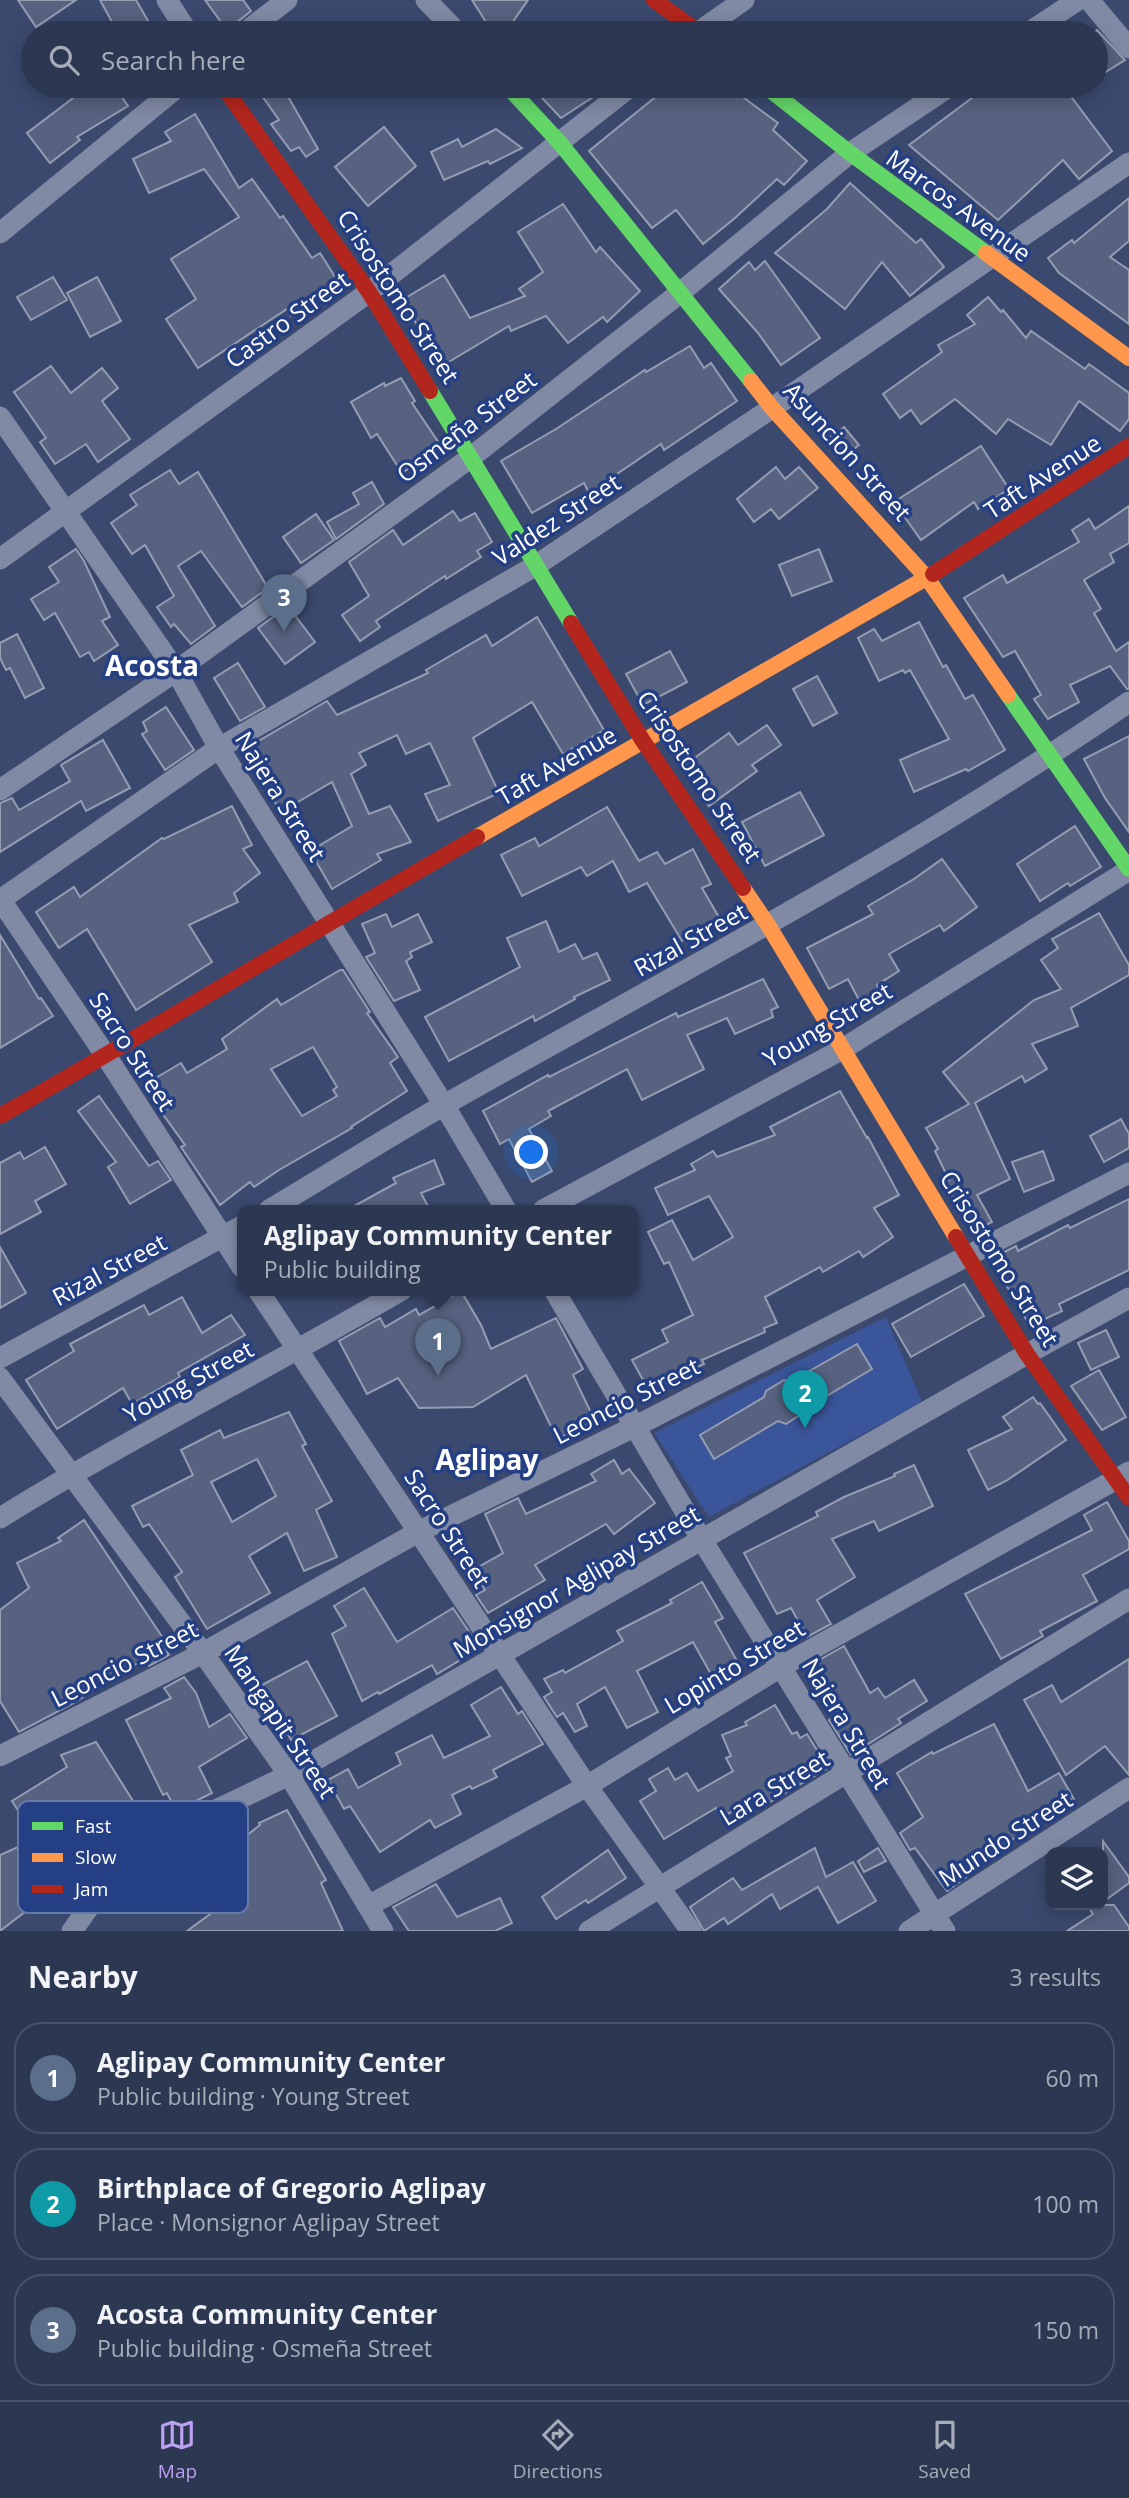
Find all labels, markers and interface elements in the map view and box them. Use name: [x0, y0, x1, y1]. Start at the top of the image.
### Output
search box: [21, 21, 1108, 98]
icon: search: [45, 41, 83, 79]
text: Search here: [101, 42, 246, 78]
street label: Marcos Avenue: [880, 141, 1038, 269]
street label: Crisostomo Street: [330, 203, 468, 389]
street label: Castro Street: [218, 263, 356, 375]
street label: Osmeña Street: [389, 363, 543, 489]
street label: Asuncion Street: [777, 375, 919, 527]
street label: Taft Avenue: [977, 426, 1107, 526]
street label: Valdez Street: [486, 465, 626, 573]
pin: 3: [261, 574, 307, 632]
district label: Acosta: [105, 646, 199, 684]
street label: Crisostomo Street: [630, 683, 770, 869]
street label: Taft Avenue: [490, 717, 622, 813]
street label: Najera Street: [228, 725, 334, 867]
street label: Rizal Street: [627, 894, 753, 984]
street label: Young Street: [757, 974, 897, 1074]
street label: Sacro Street: [82, 985, 184, 1117]
your location: [514, 1135, 548, 1169]
street label: Crisostomo Street: [933, 1164, 1067, 1352]
popup: [237, 1205, 639, 1296]
text: Aglipay Community Center: [264, 1217, 612, 1253]
street label: Rizal Street: [46, 1225, 172, 1313]
text: Public building: [264, 1253, 421, 1285]
pin: 1: [415, 1318, 461, 1376]
street label: Young Street: [117, 1332, 259, 1430]
street label: Leoncio Street: [547, 1349, 705, 1451]
pin: 2: [782, 1370, 828, 1428]
district label: Aglipay: [436, 1440, 538, 1478]
street label: Sacro Street: [397, 1462, 499, 1594]
street label: Monsignor Aglipay Street: [446, 1497, 706, 1665]
street label: Lopinto Street: [657, 1611, 811, 1721]
street label: Leoncio Street: [45, 1612, 203, 1714]
street label: Mangapit Street: [217, 1638, 345, 1804]
street label: Najera Street: [795, 1651, 899, 1795]
street label: Lara Street: [713, 1741, 835, 1833]
street label: Mundo Street: [932, 1782, 1078, 1894]
legend: [18, 1801, 248, 1913]
text: Fast: [75, 1813, 111, 1839]
text: Slow: [75, 1844, 117, 1870]
map controls: [1045, 1847, 1108, 1910]
button: layers: [1045, 1847, 1108, 1910]
text: Jam: [73, 1876, 108, 1902]
text: Nearby: [28, 1956, 138, 1997]
text: 3 results: [1010, 1961, 1101, 1993]
text: Aglipay Community Center: [97, 2044, 445, 2080]
text: 1: [46, 2062, 60, 2094]
text: 60 m: [1045, 2062, 1099, 2094]
text: Public building · Young Street: [97, 2080, 409, 2112]
text: Birthplace of Gregorio Aglipay: [97, 2170, 486, 2206]
text: 2: [46, 2188, 60, 2220]
text: 100 m: [1032, 2188, 1099, 2220]
text: Place · Monsignor Aglipay Street: [97, 2206, 440, 2238]
text: Acosta Community Center: [97, 2296, 437, 2332]
text: 3: [46, 2314, 60, 2346]
text: 150 m: [1032, 2314, 1099, 2346]
text: Public building · Osmeña Street: [97, 2332, 432, 2364]
tab: Map: [158, 2416, 197, 2484]
tab: Directions: [513, 2416, 603, 2484]
tab: Saved: [918, 2416, 971, 2484]

